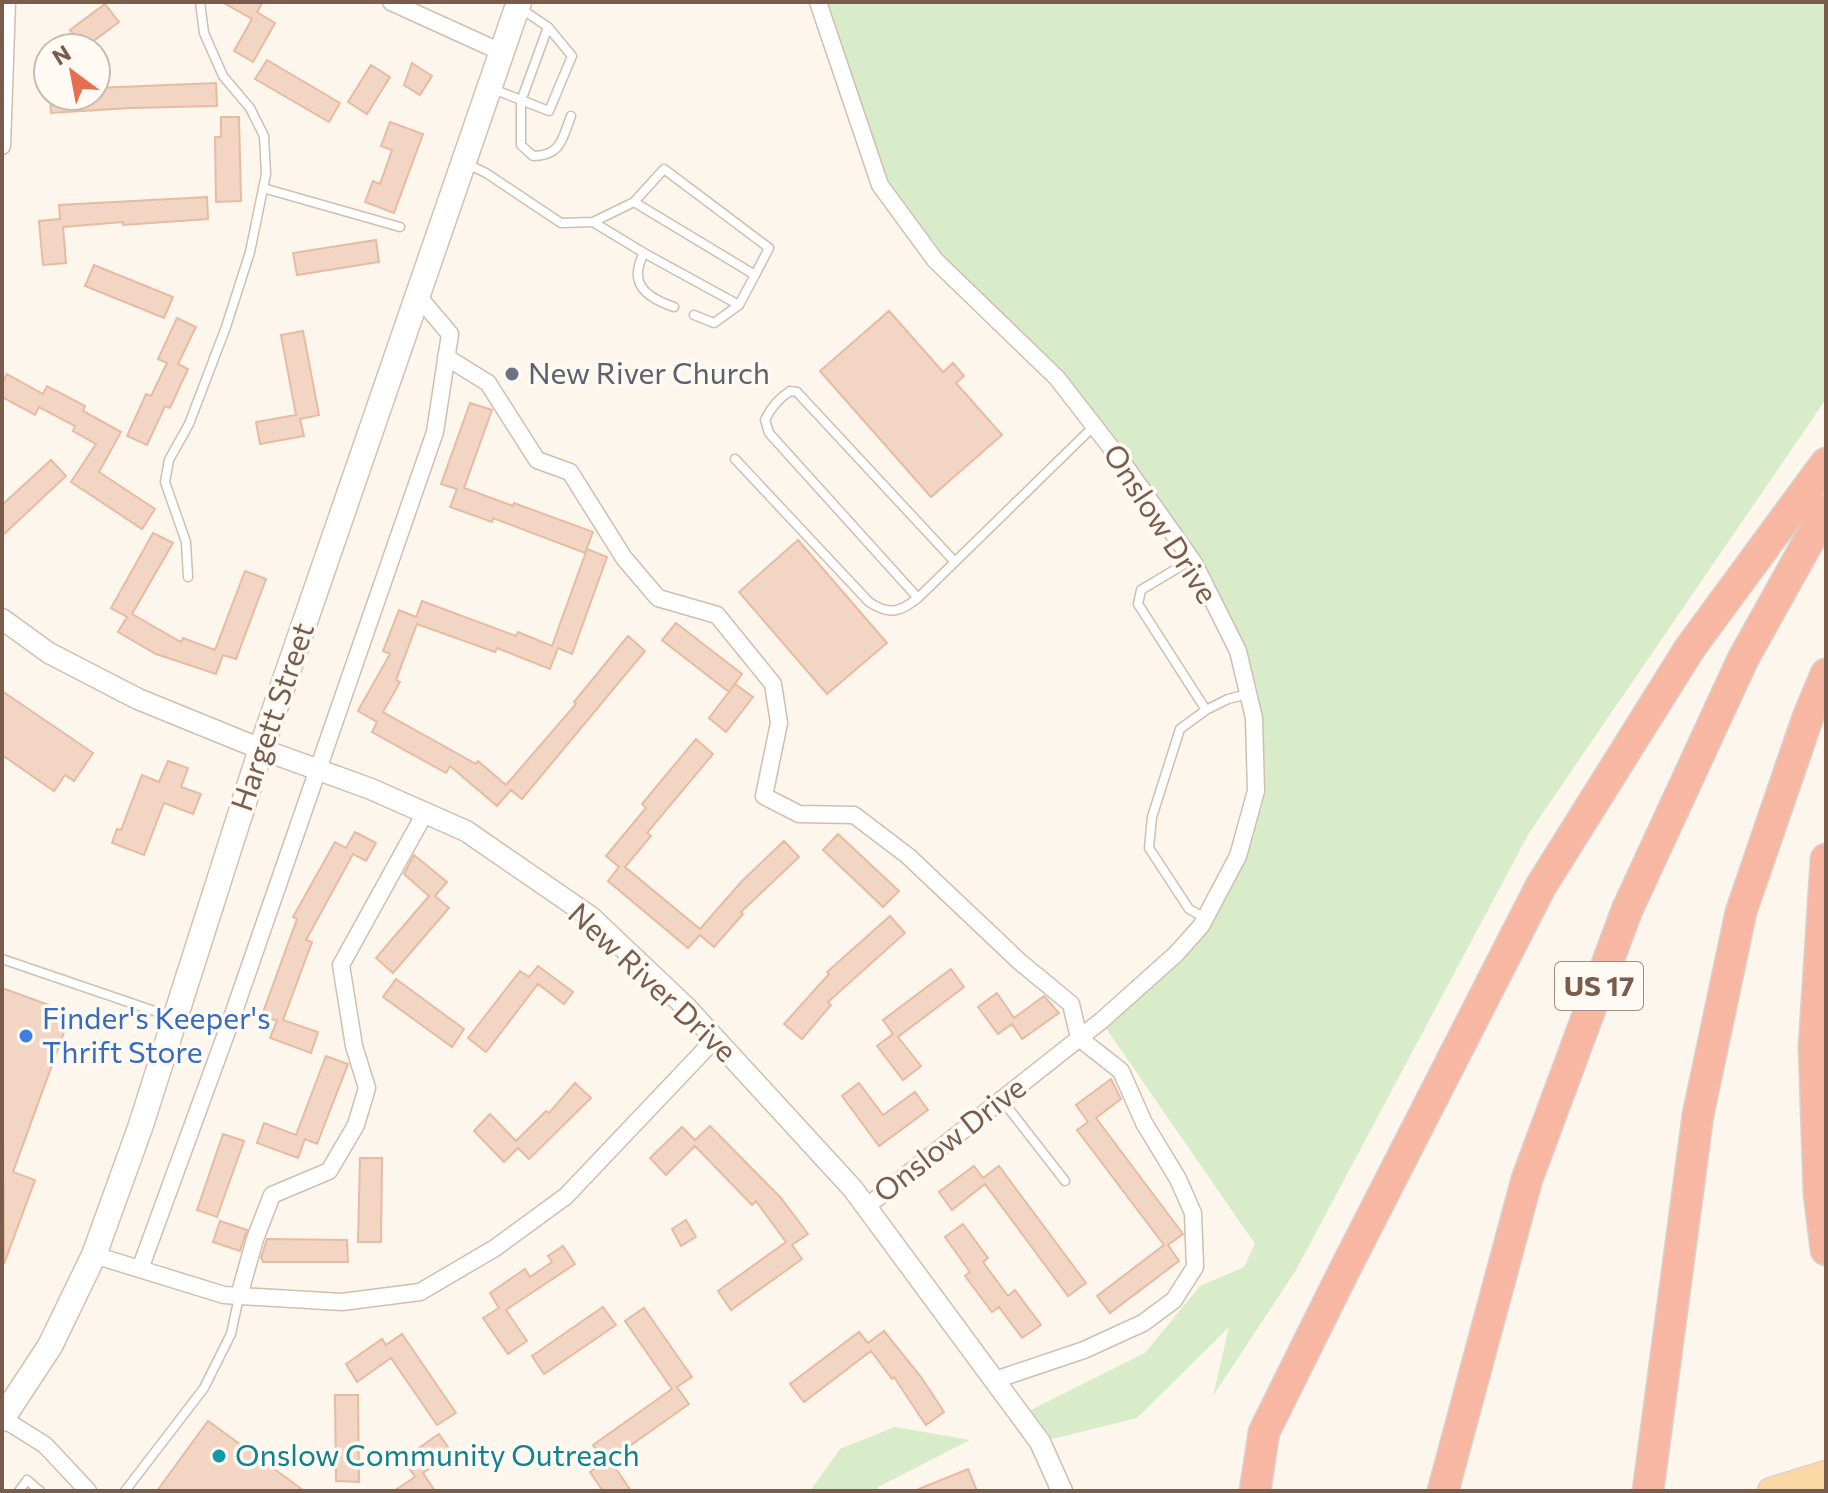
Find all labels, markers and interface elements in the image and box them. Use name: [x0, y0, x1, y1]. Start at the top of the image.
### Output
north arrow: [32, 32, 112, 112]
text: N: [47, 39, 75, 70]
place label: New River Church: [528, 353, 770, 390]
marker: New River Church: [503, 365, 521, 383]
street label: Onslow Drive: [1097, 436, 1227, 609]
street label: Hargett Street: [221, 617, 320, 815]
street label: New River Drive: [562, 894, 746, 1069]
road number: US 17: [1555, 962, 1643, 1010]
place label: Finder's Keeper's Thrift Store: [42, 998, 271, 1069]
marker: Finder's Keeper's Thrift Store: [17, 1027, 35, 1045]
street label: Onslow Drive: [865, 1067, 1032, 1209]
place label: Onslow Community Outreach: [235, 1435, 640, 1472]
marker: Onslow Community Outreach: [210, 1447, 228, 1465]

